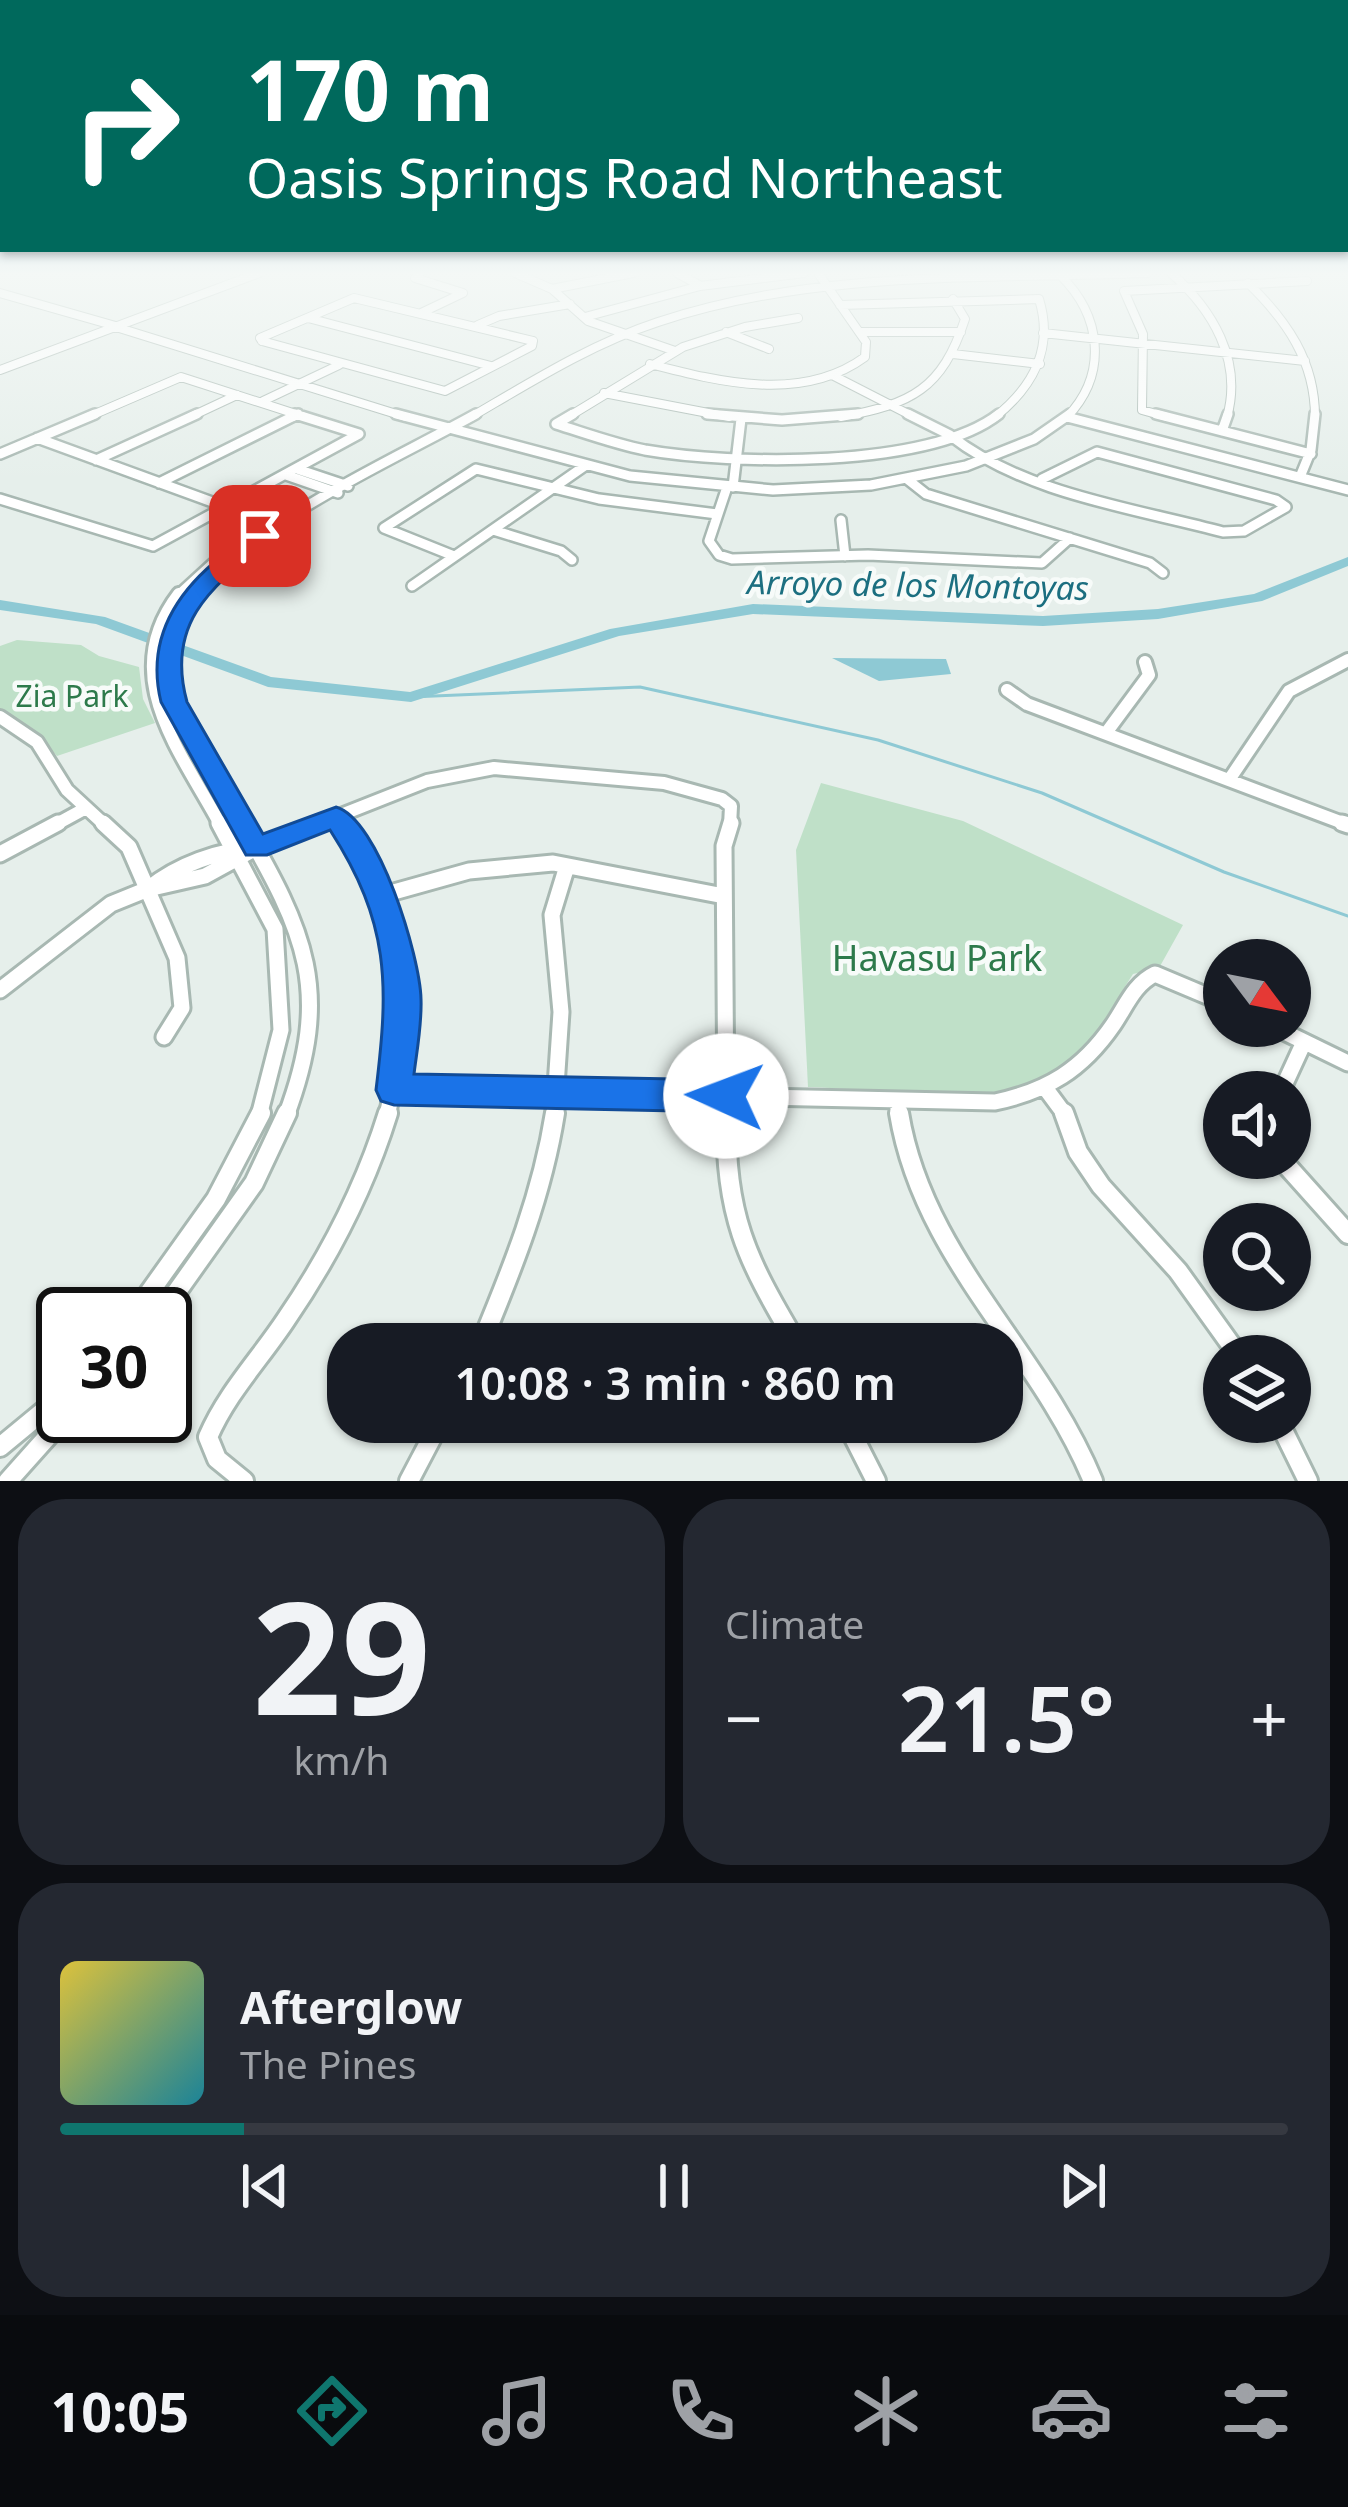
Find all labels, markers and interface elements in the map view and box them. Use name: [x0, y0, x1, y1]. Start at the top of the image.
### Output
text: 170 m: [246, 31, 494, 146]
icon: right: [48, 48, 204, 204]
text: Oasis Springs Road Northeast: [246, 140, 1003, 214]
pin: [209, 485, 311, 587]
icon: arrive: [227, 503, 293, 569]
water label: Arroyo de los Montoyas: [745, 559, 1089, 610]
park label: Zia Park: [16, 675, 128, 716]
park label: Havasu Park: [832, 933, 1042, 982]
north arrow: [1203, 939, 1311, 1047]
map controls: [1203, 939, 1311, 1443]
position arrow: [663, 1033, 789, 1159]
button: sound: [1203, 1071, 1311, 1179]
button: search: [1203, 1203, 1311, 1311]
speed limit sign: 30: [36, 1287, 192, 1443]
button: layers: [1203, 1335, 1311, 1443]
text: 10:08 · 3 min · 860 m: [454, 1352, 896, 1413]
text: 29: [252, 1548, 431, 1761]
text: Climate: [725, 1597, 864, 1650]
text: 21.5°: [898, 1656, 1115, 1778]
text: −: [725, 1672, 763, 1762]
text: +: [1250, 1672, 1288, 1762]
text: km/h: [294, 1733, 389, 1786]
text: Afterglow: [240, 1976, 462, 2037]
text: The Pines: [240, 2037, 416, 2090]
icon: previous: [232, 2153, 298, 2219]
icon: pause: [641, 2153, 707, 2219]
icon: next: [1050, 2153, 1116, 2219]
icon: directions: [290, 2369, 374, 2453]
icon: music: [475, 2369, 559, 2453]
icon: phone: [659, 2369, 743, 2453]
icon: climate: [844, 2369, 928, 2453]
icon: car: [1029, 2369, 1113, 2453]
icon: filters: [1214, 2369, 1298, 2453]
text: 10:05: [50, 2374, 189, 2448]

